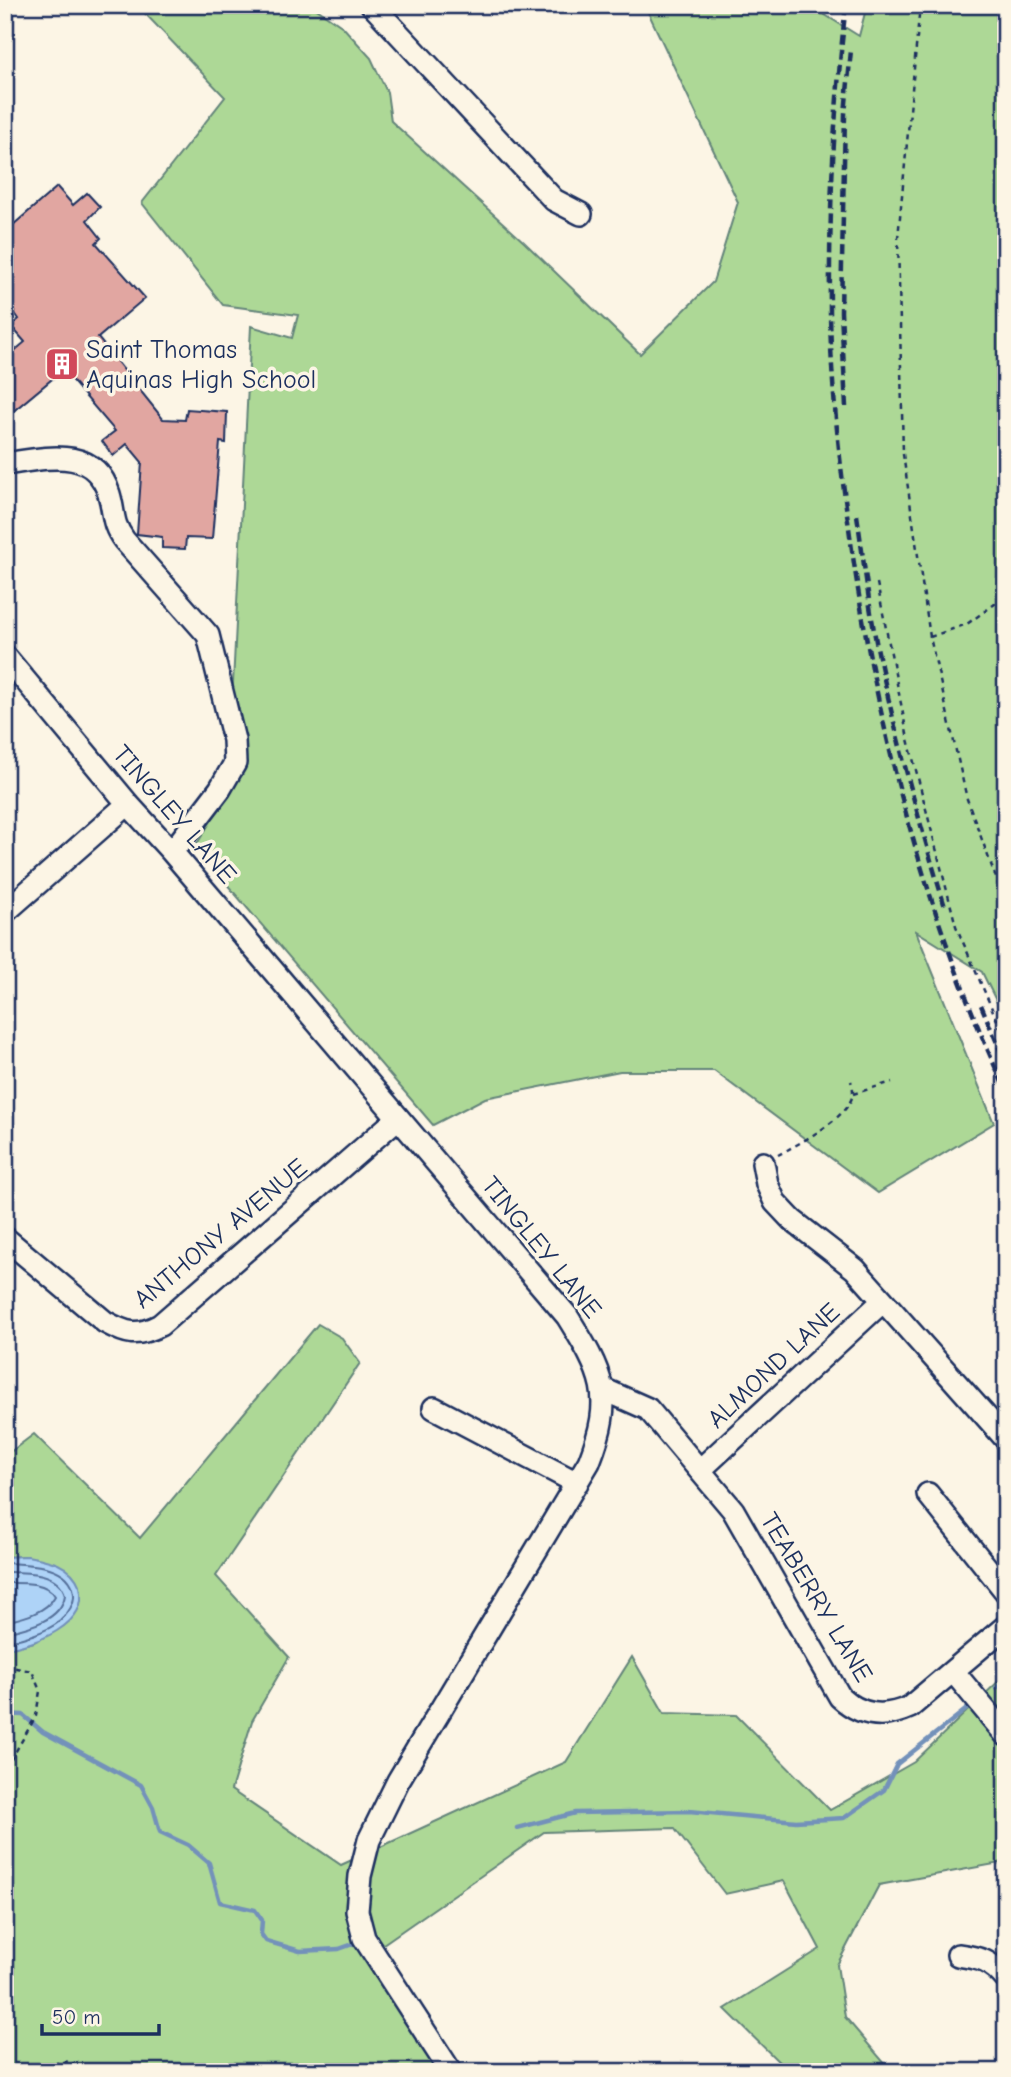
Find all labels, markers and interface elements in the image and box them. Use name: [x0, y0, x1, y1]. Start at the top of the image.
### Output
place label: Saint Thomas Aquinas High School: [86, 335, 316, 395]
building icon: Saint Thomas Aquinas High School: [43, 345, 81, 383]
street label: TINGLEY LANE: [106, 739, 242, 890]
street label: ANTHONY AVENUE: [128, 1153, 313, 1315]
street label: TINGLEY LANE: [475, 1171, 607, 1324]
street label: ALMOND LANE: [701, 1297, 846, 1435]
street label: TEABERRY LANE: [754, 1507, 878, 1688]
scale bar: [42, 1993, 159, 2037]
text: 50 m: [52, 2005, 101, 2029]

